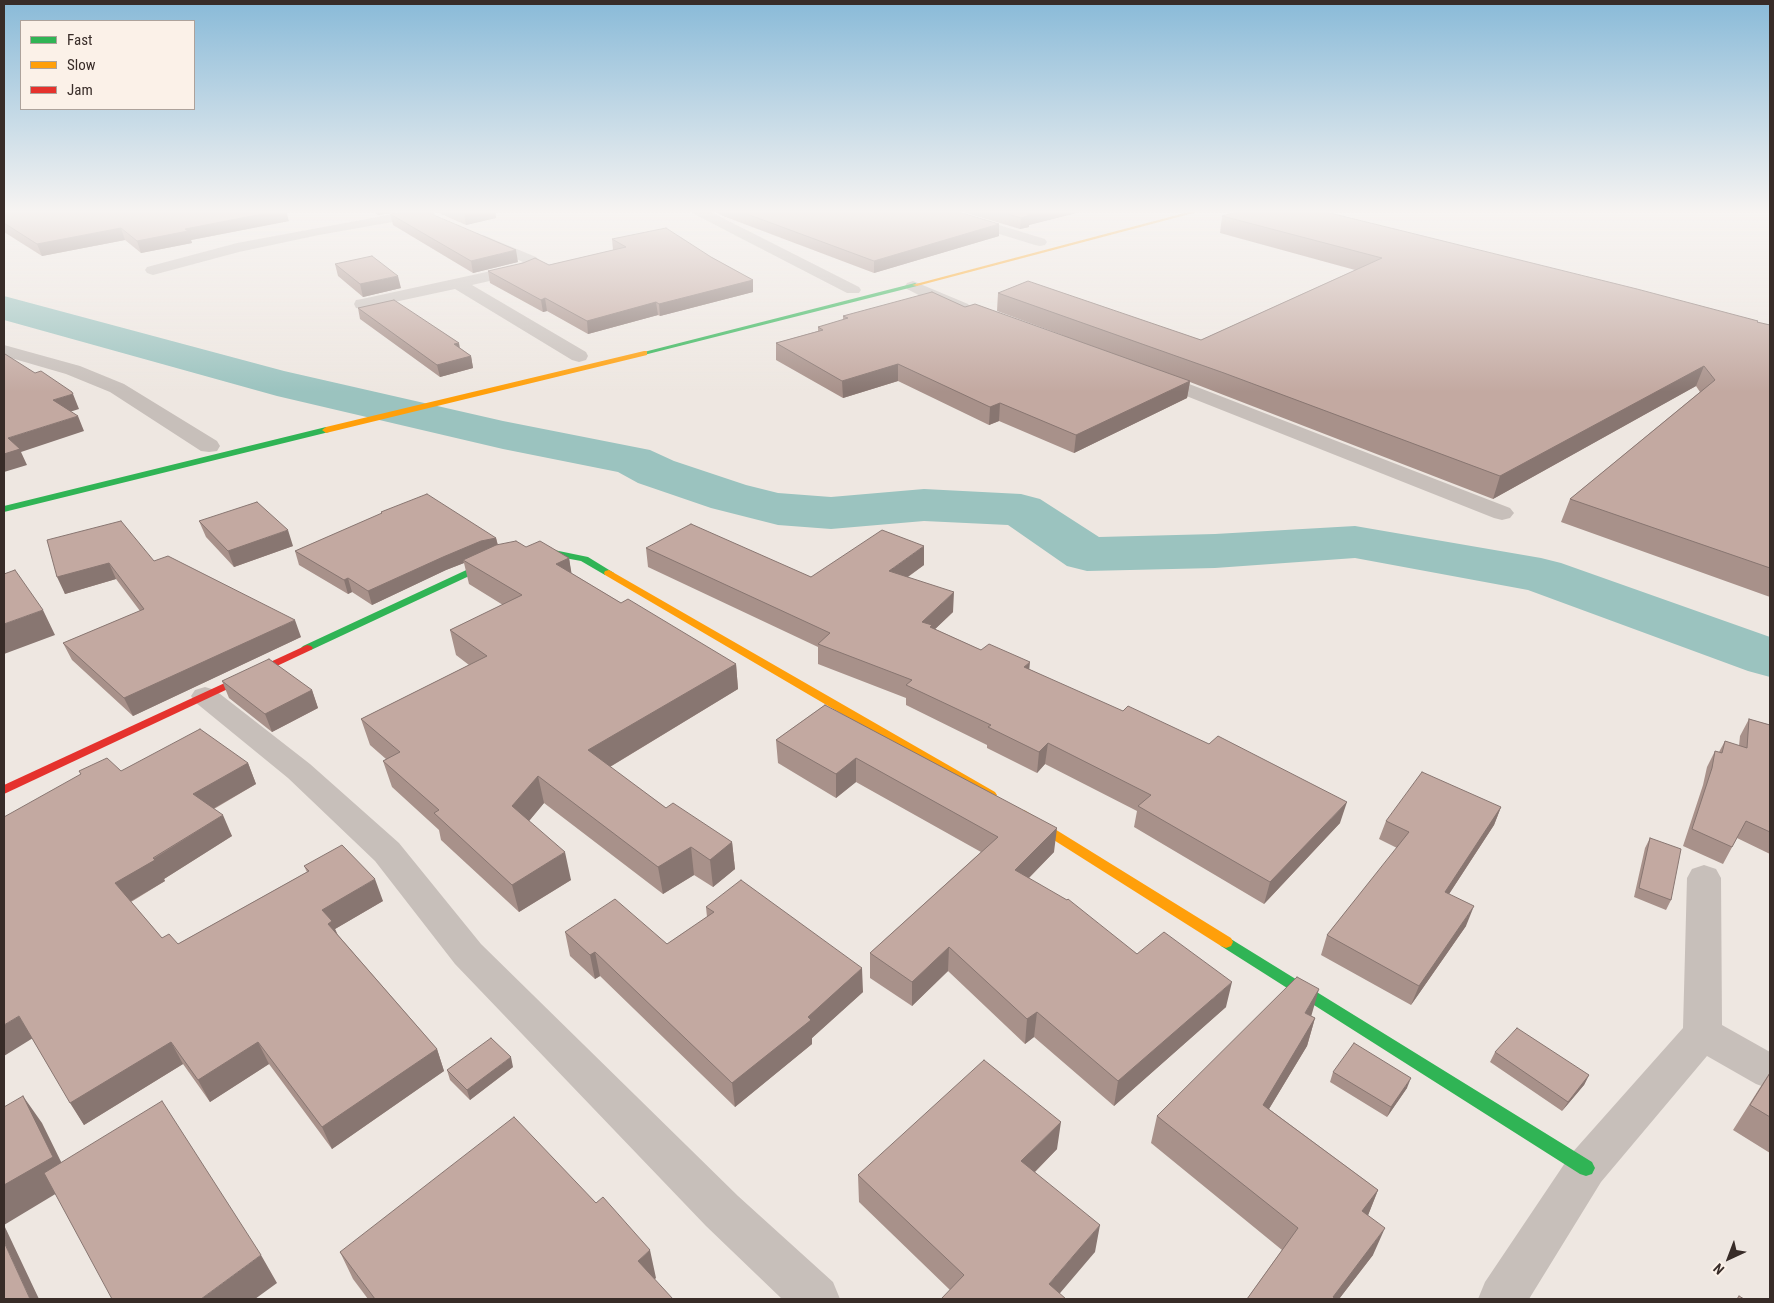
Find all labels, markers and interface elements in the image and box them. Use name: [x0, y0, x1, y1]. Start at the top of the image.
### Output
legend: [20, 20, 195, 110]
text: Fast: [67, 31, 92, 49]
text: Slow: [67, 56, 96, 74]
text: Jam: [67, 81, 93, 99]
north arrow: [1704, 1233, 1754, 1283]
text: N: [1710, 1260, 1727, 1278]

